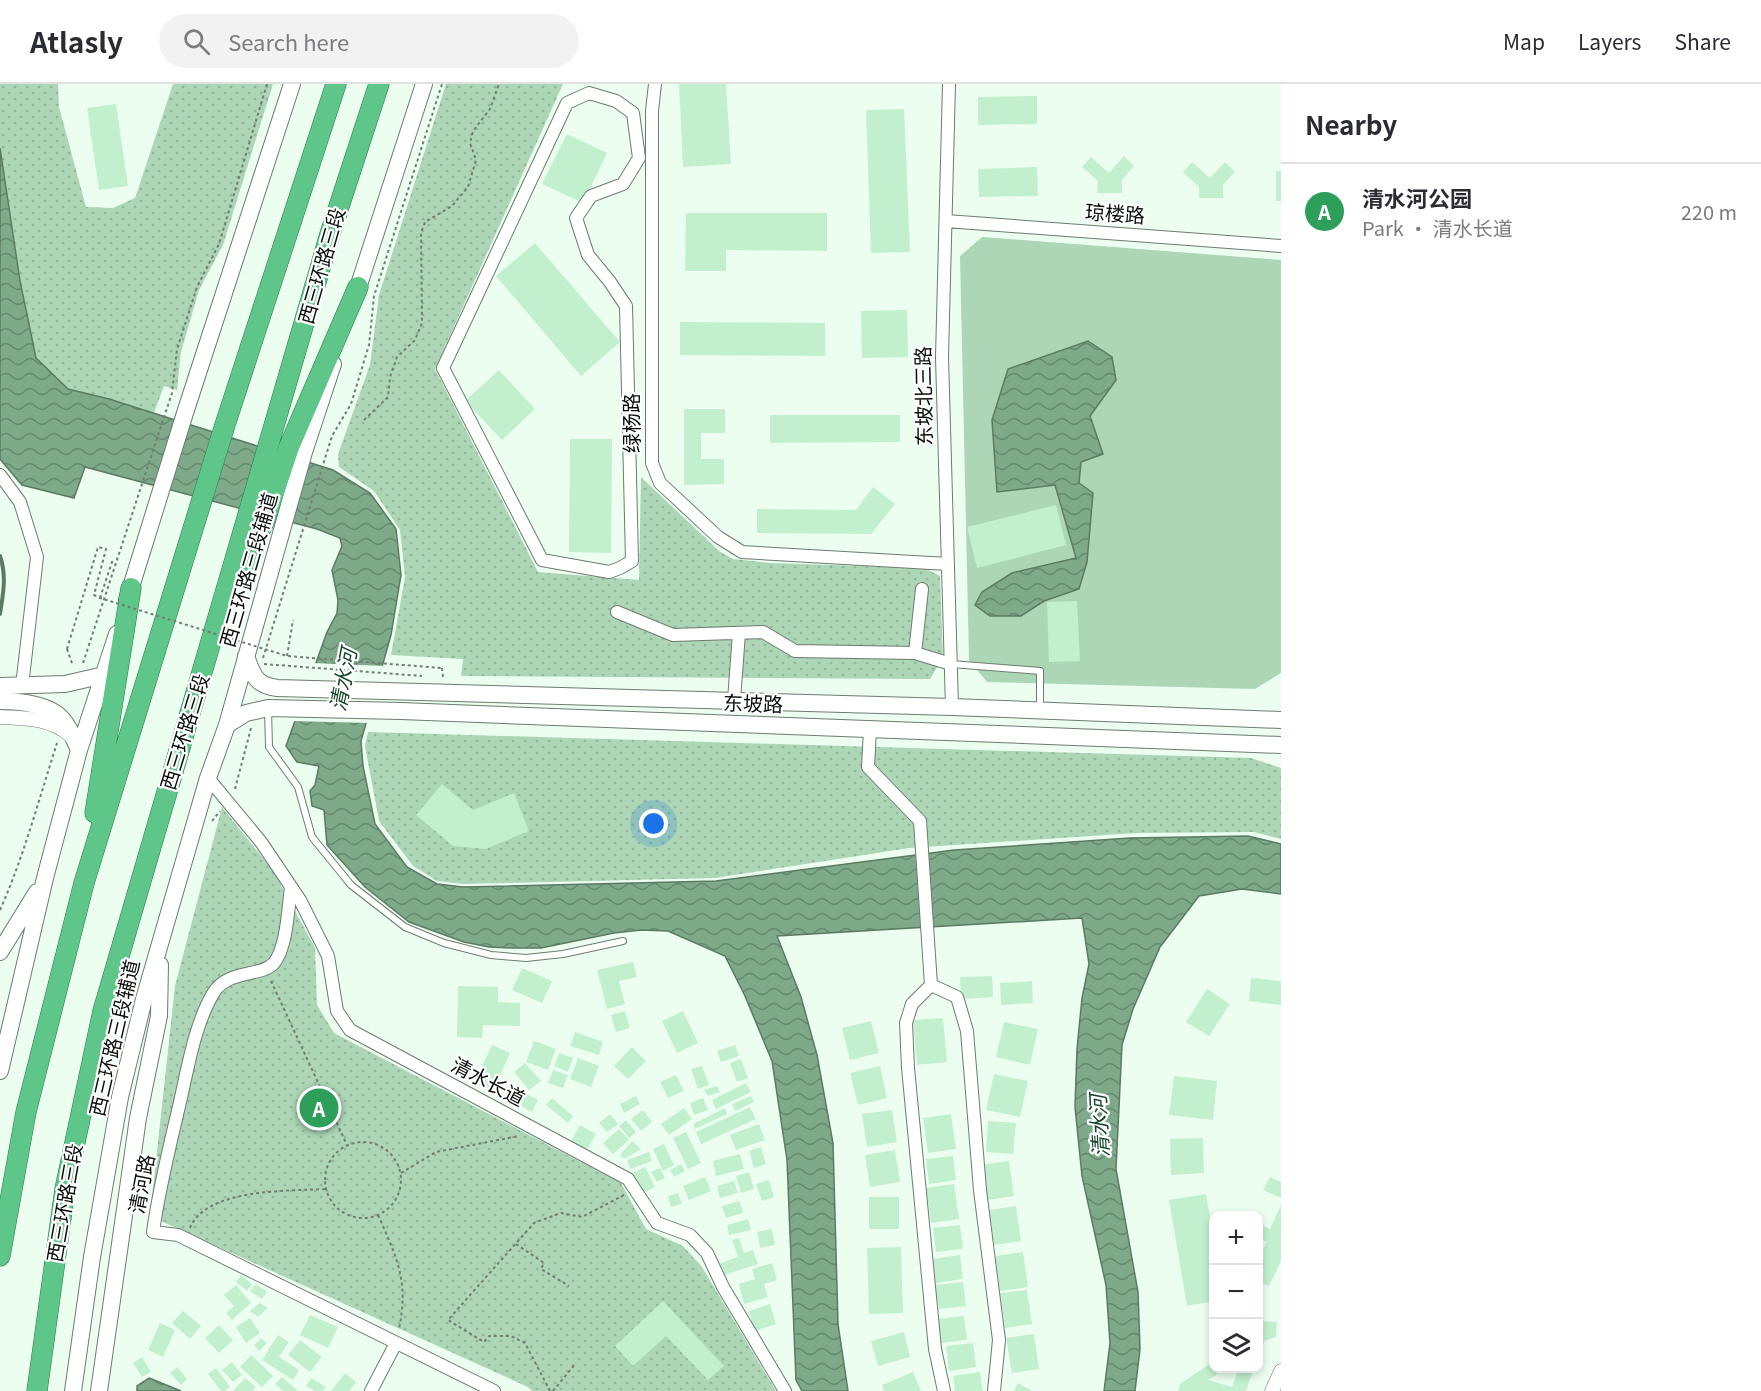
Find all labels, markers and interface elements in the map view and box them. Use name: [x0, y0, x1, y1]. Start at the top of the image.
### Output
search box: [159, 14, 579, 68]
text: Atlasly: [30, 21, 123, 61]
icon: search: [180, 25, 213, 58]
text: Search here: [228, 25, 349, 57]
text: Map: [1503, 26, 1545, 56]
text: Layers: [1578, 26, 1641, 56]
text: Share: [1674, 26, 1731, 56]
text: Nearby: [1305, 105, 1397, 142]
text: 清水河公园: [1362, 181, 1472, 213]
street label: 琼楼路: [1084, 196, 1146, 229]
text: A: [1318, 197, 1331, 226]
text: 220 m: [1681, 197, 1737, 226]
street label: 西三环路三段: [290, 204, 351, 327]
text: Park · 清水长道: [1362, 213, 1513, 242]
street label: 东坡北三路: [907, 346, 938, 446]
street label: 绿杨路: [616, 393, 645, 453]
street label: 西三环路三段辅道: [212, 489, 284, 650]
water label: 清水河: [321, 642, 364, 713]
street label: 西三环路三段: [152, 670, 215, 793]
street label: 东坡路: [723, 687, 784, 718]
your location: [639, 809, 668, 838]
street label: 西三环路三段辅道: [81, 956, 146, 1119]
street label: 清水长道: [447, 1049, 531, 1112]
pin: A: [300, 1086, 338, 1130]
water label: 清水河: [1081, 1090, 1115, 1158]
street label: 西三环路三段: [39, 1141, 88, 1264]
street label: 清河路: [121, 1151, 160, 1216]
map controls: [1209, 1211, 1263, 1373]
button: +: [1209, 1211, 1263, 1265]
button: −: [1209, 1265, 1263, 1319]
button: layers: [1209, 1319, 1263, 1373]

